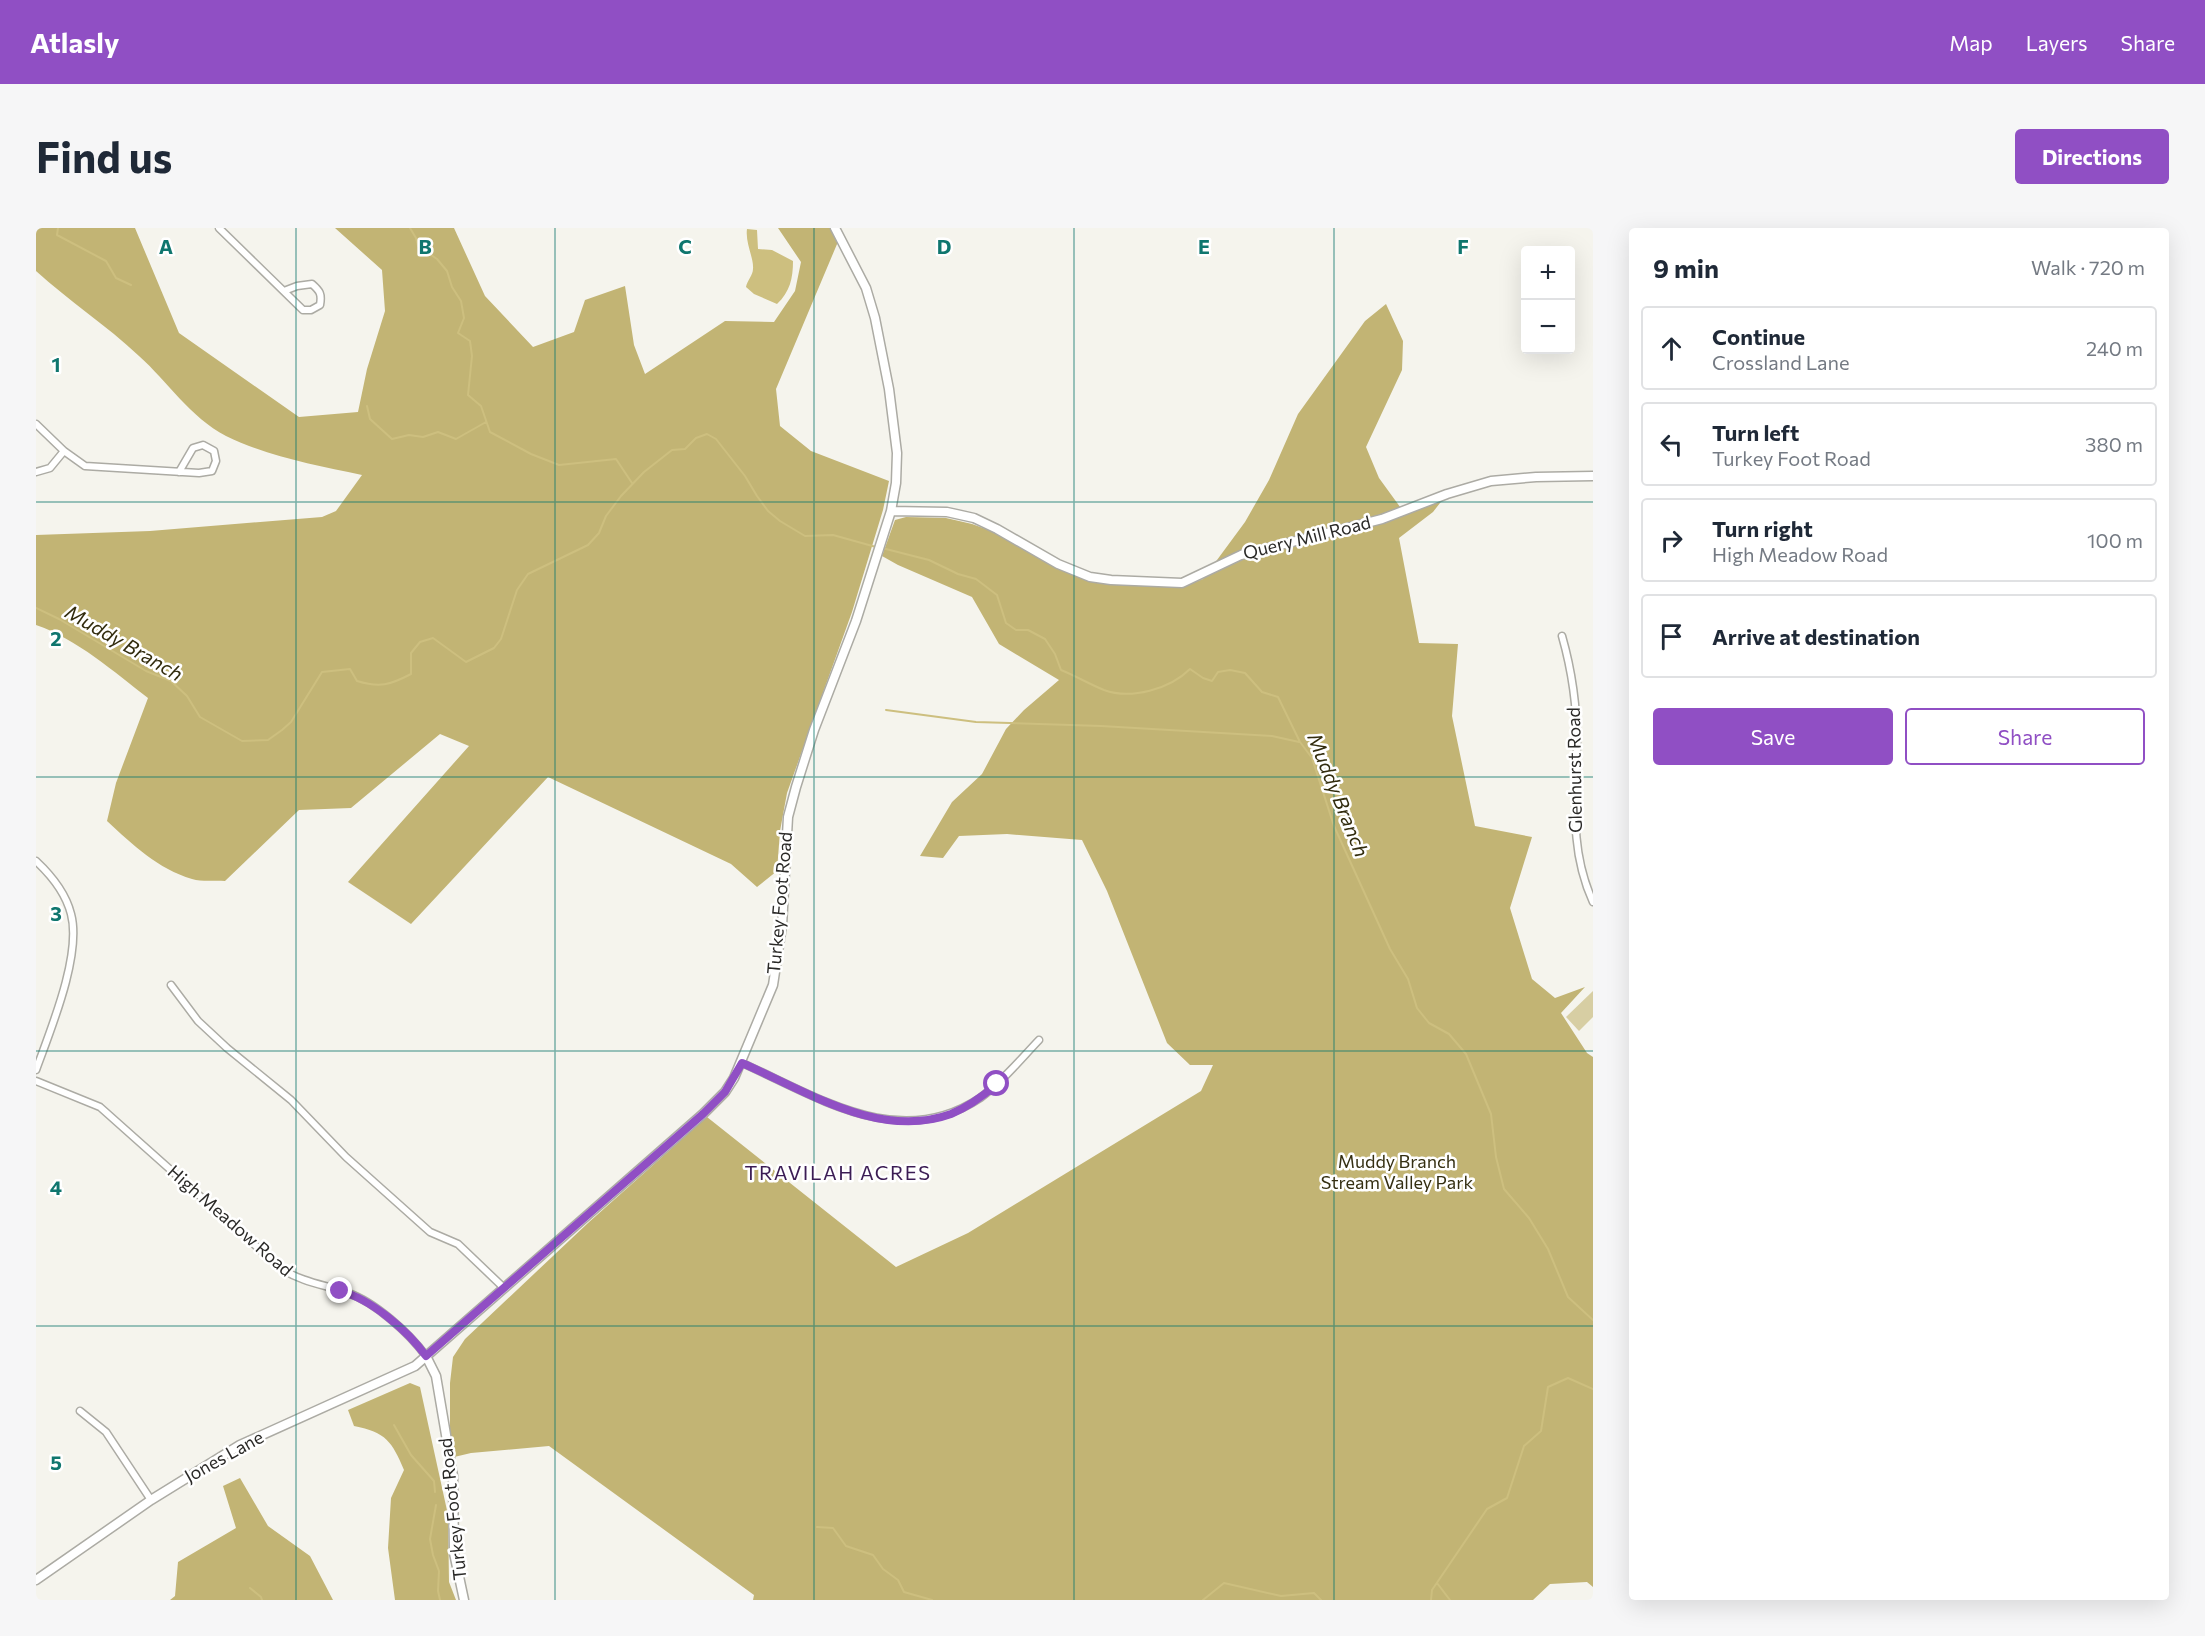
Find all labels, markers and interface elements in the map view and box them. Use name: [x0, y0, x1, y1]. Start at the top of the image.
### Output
text: Atlasly: [30, 25, 119, 59]
text: Map: [1949, 30, 1993, 55]
text: Layers: [2026, 30, 2088, 55]
text: Share: [2121, 30, 2175, 55]
button: Directions: [2015, 129, 2169, 184]
text: Find us: [36, 130, 172, 182]
text: A: [159, 234, 173, 258]
text: B: [418, 234, 432, 258]
text: C: [678, 234, 692, 258]
text: D: [937, 234, 951, 258]
text: E: [1198, 234, 1210, 258]
text: F: [1457, 234, 1469, 258]
map controls: [1521, 246, 1575, 354]
button: +: [1521, 246, 1575, 300]
text: 9 min: [1653, 252, 1719, 283]
text: Walk · 720 m: [2031, 255, 2145, 279]
button: −: [1521, 300, 1575, 354]
text: Continue: [1712, 323, 1805, 350]
icon: ahead: [1655, 332, 1688, 365]
text: 240 m: [2086, 336, 2143, 360]
text: Crossland Lane: [1712, 350, 1850, 374]
text: 1: [51, 352, 61, 376]
text: Turn left: [1712, 419, 1799, 446]
icon: left: [1655, 428, 1688, 461]
text: 380 m: [2085, 432, 2143, 456]
text: Turkey Foot Road: [1712, 446, 1871, 470]
street label: Query Mill Road: [1241, 511, 1373, 564]
text: Turn right: [1712, 515, 1813, 542]
icon: right: [1655, 524, 1688, 557]
text: 100 m: [2087, 528, 2143, 552]
text: High Meadow Road: [1712, 542, 1888, 566]
water label: Muddy Branch: [62, 599, 187, 685]
icon: arrive: [1655, 620, 1688, 653]
text: Arrive at destination: [1712, 623, 1920, 650]
text: 2: [50, 626, 62, 650]
street label: Glenhurst Road: [1562, 707, 1586, 833]
button: Save: [1653, 708, 1893, 765]
button: Share: [1905, 708, 2145, 765]
water label: Muddy Branch: [1303, 729, 1375, 860]
street label: Turkey Foot Road: [762, 831, 796, 975]
text: 3: [50, 901, 62, 925]
route start: [983, 1070, 1009, 1096]
park label: Muddy Branch Stream Valley Park: [1321, 1150, 1473, 1193]
street label: High Meadow Road: [164, 1160, 298, 1281]
district label: TRAVILAH ACRES: [745, 1160, 931, 1184]
text: 4: [50, 1175, 62, 1199]
route end: [326, 1277, 352, 1303]
street label: Jones Lane: [180, 1425, 267, 1487]
street label: Turkey Foot Road: [434, 1437, 470, 1581]
text: 5: [50, 1450, 62, 1474]

